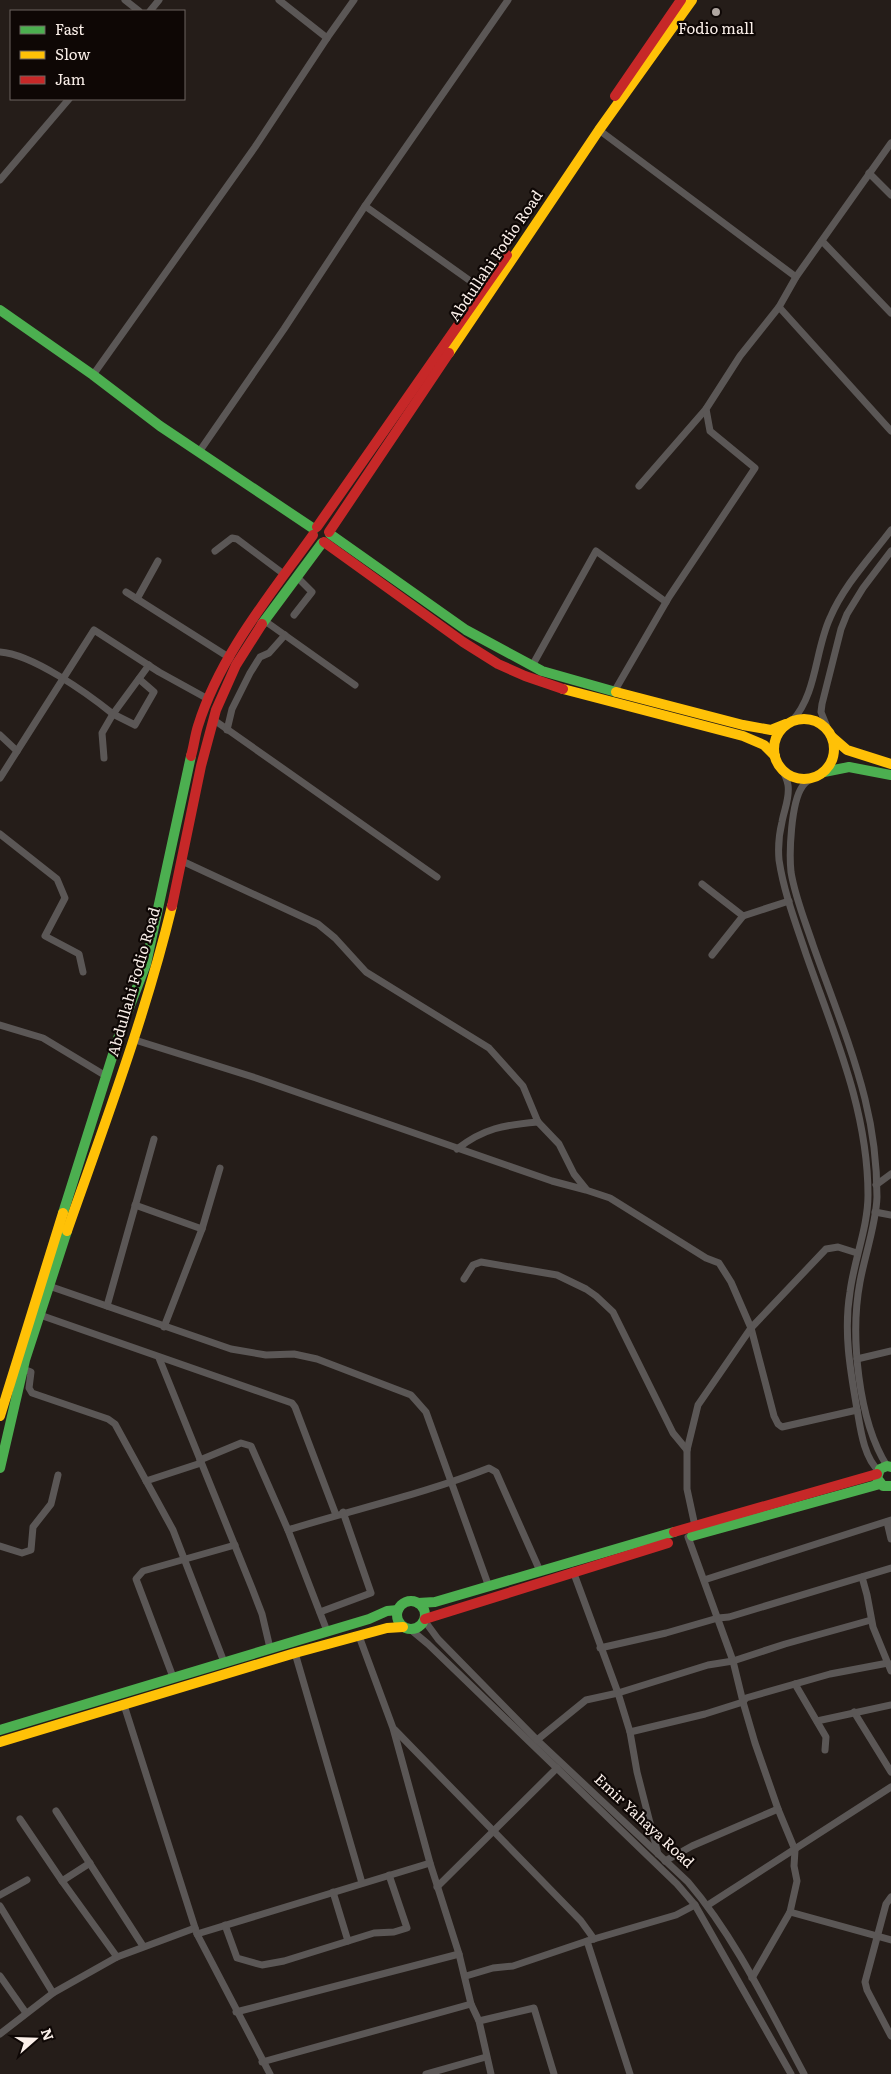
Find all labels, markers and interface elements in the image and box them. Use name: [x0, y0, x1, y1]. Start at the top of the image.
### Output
marker: Fodio mall: [710, 6, 722, 18]
legend: [10, 10, 185, 100]
place label: Fodio mall: [678, 16, 754, 39]
text: Fast: [55, 17, 84, 40]
text: Slow: [55, 42, 90, 65]
text: Jam: [55, 67, 86, 90]
street label: Abdullahi Fodio Road: [442, 185, 547, 325]
street label: Abdullahi Fodio Road: [100, 904, 165, 1059]
street label: Emir Yahaya Road: [590, 1767, 700, 1873]
north arrow: [10, 2014, 60, 2064]
text: N: [37, 2025, 60, 2043]

